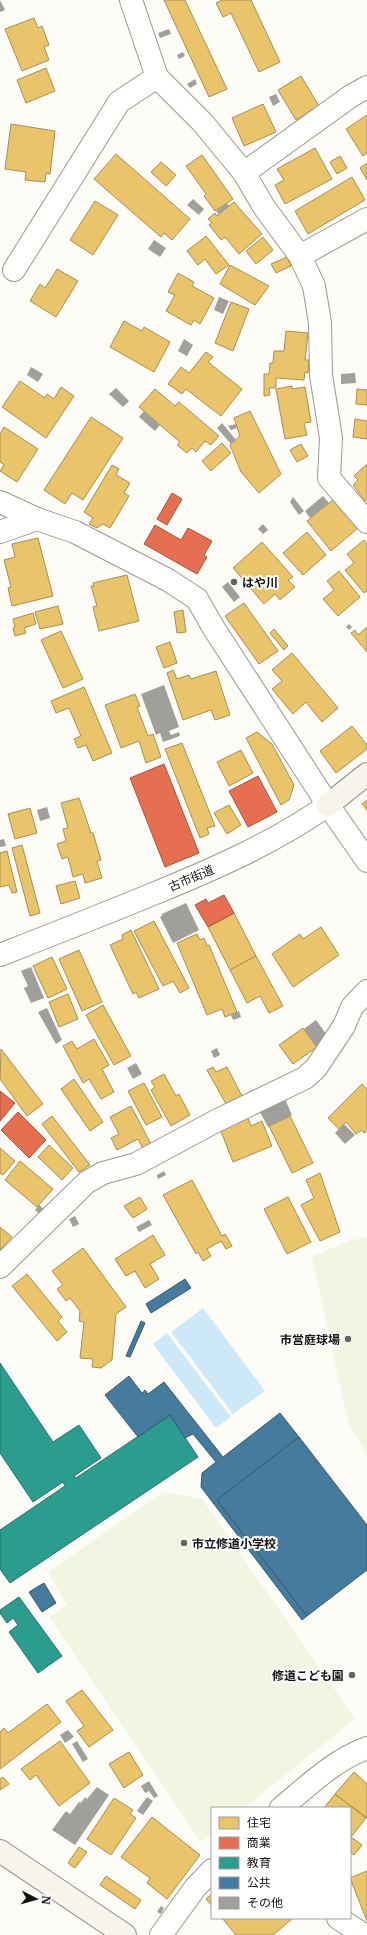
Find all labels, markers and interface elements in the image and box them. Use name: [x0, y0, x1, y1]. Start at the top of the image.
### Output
place label: はや川: [242, 575, 278, 590]
marker: はや川: [229, 577, 239, 587]
street label: 古市街道: [166, 862, 216, 894]
place label: 市営庭球場: [280, 1332, 340, 1347]
marker: 市営庭球場: [343, 1334, 353, 1344]
place label: 市立修道小学校: [192, 1536, 276, 1551]
marker: 市立修道小学校: [179, 1538, 189, 1548]
place label: 修道こども園: [272, 1668, 344, 1683]
marker: 修道こども園: [347, 1670, 357, 1680]
legend: [211, 1807, 351, 1919]
text: 住宅: [247, 1815, 271, 1830]
text: 商業: [247, 1835, 271, 1850]
text: 教育: [247, 1855, 271, 1870]
text: 公共: [247, 1875, 271, 1890]
north arrow: [16, 1879, 56, 1919]
text: N: [38, 1895, 53, 1905]
text: その他: [247, 1895, 283, 1910]

